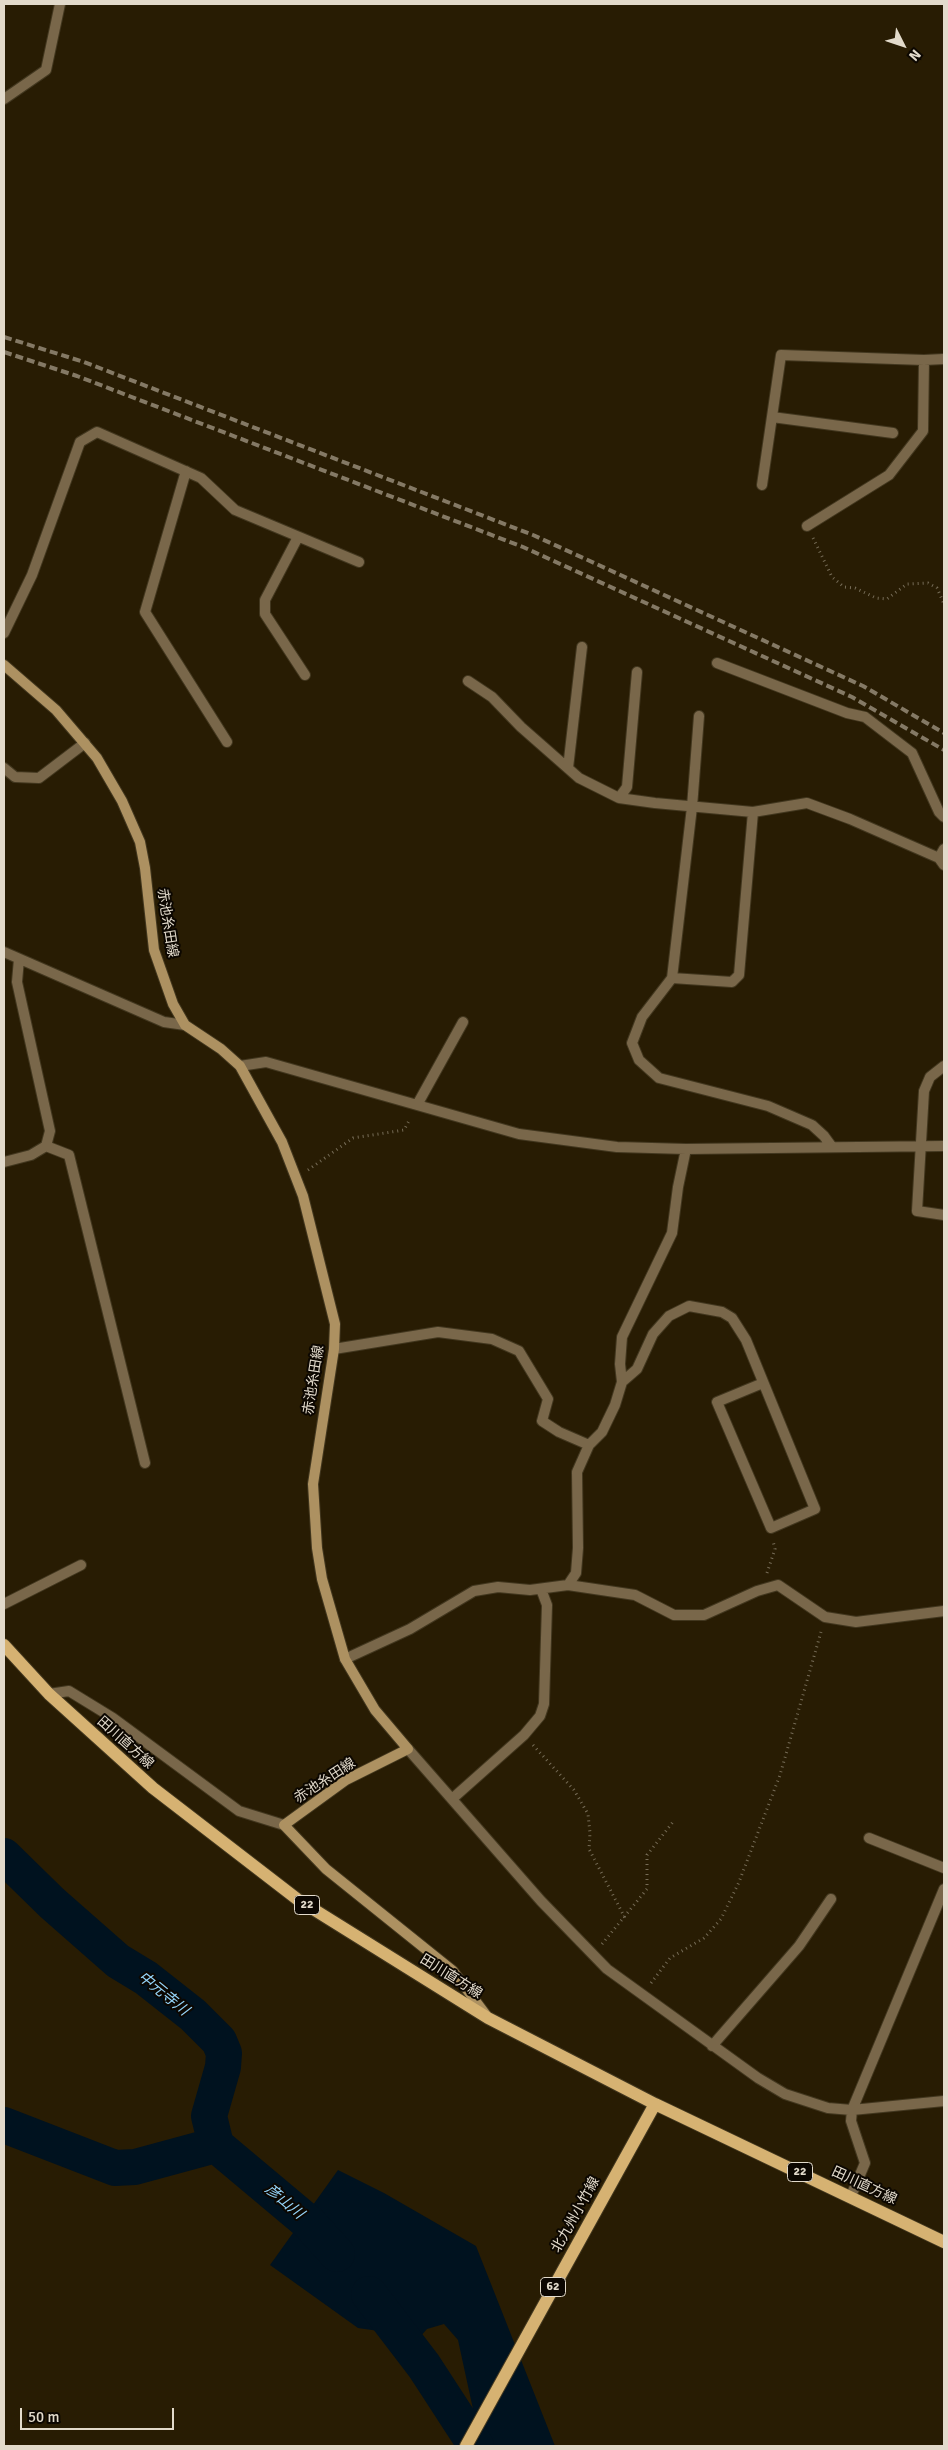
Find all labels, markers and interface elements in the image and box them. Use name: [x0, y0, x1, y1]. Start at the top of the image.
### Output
north arrow: [878, 20, 928, 70]
text: N: [905, 46, 924, 64]
street label: 赤池糸田線: [153, 887, 181, 959]
street label: 赤池糸田線: [300, 1344, 328, 1416]
street label: 田川直方線: [93, 1713, 157, 1773]
street label: 赤池糸田線: [291, 1755, 359, 1807]
road number: 22: [294, 1896, 320, 1914]
street label: 田川直方線: [417, 1951, 485, 2003]
water label: 中元寺川: [134, 1968, 192, 2020]
road number: 22: [788, 2162, 812, 2182]
street label: 田川直方線: [829, 2164, 899, 2208]
street label: 北九州小竹線: [548, 2174, 604, 2256]
water label: 彦山川: [261, 2181, 307, 2223]
road number: 62: [540, 2278, 566, 2296]
scale bar: [22, 2398, 176, 2430]
text: 50 m: [28, 2408, 59, 2426]

